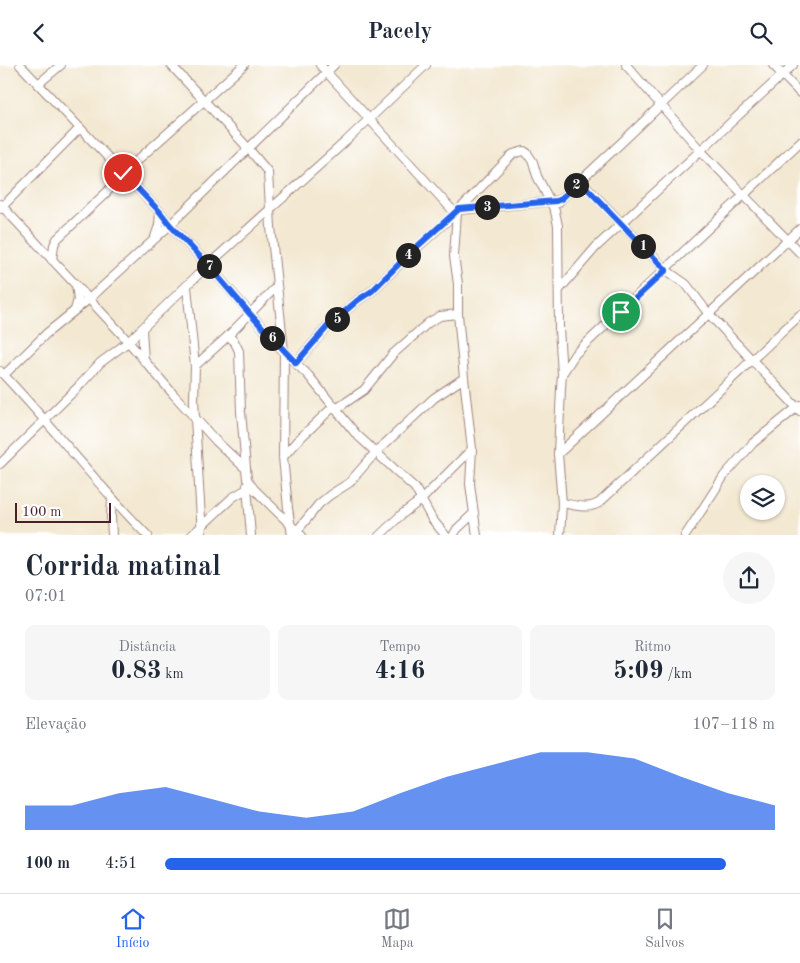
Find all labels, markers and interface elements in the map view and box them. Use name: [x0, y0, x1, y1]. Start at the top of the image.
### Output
icon: back: [25, 19, 53, 47]
icon: search: [747, 19, 775, 47]
text: Pacely: [368, 21, 432, 43]
pin: [102, 152, 144, 194]
icon: check: [109, 159, 137, 187]
pin: 2: [564, 173, 588, 197]
text: 2: [572, 178, 581, 192]
pin: 3: [474, 195, 500, 219]
text: 3: [483, 200, 492, 214]
pin: 1: [630, 233, 656, 259]
text: 1: [639, 239, 648, 253]
pin: 4: [396, 243, 420, 267]
text: 4: [404, 248, 413, 262]
pin: 7: [196, 253, 222, 279]
text: 7: [205, 259, 214, 273]
pin: [600, 291, 642, 333]
icon: arrive: [607, 298, 635, 326]
pin: 5: [324, 307, 350, 331]
text: 5: [333, 312, 342, 326]
pin: 6: [260, 325, 284, 351]
text: 6: [268, 331, 277, 345]
map controls: [740, 475, 785, 520]
button: layers: [740, 475, 785, 520]
scale bar: [15, 501, 111, 524]
text: 100 m: [22, 505, 61, 519]
button: share: [723, 552, 775, 604]
text: Corrida matinal: [25, 554, 221, 582]
text: 07:01: [25, 589, 67, 605]
text: Distância: [119, 640, 176, 654]
text: Tempo: [380, 640, 420, 654]
text: Ritmo: [634, 640, 671, 654]
text: 0.83: [111, 659, 161, 684]
text: 4:16: [375, 659, 425, 684]
text: 5:09: [613, 659, 664, 684]
text: km: [161, 667, 184, 681]
text: /km: [664, 667, 692, 681]
text: Elevação: [25, 717, 86, 733]
text: 107–118 m: [692, 717, 775, 733]
text: 100 m: [25, 856, 70, 872]
text: 4:51: [105, 856, 137, 872]
tab: Início: [116, 905, 149, 952]
tab: Mapa: [381, 905, 414, 952]
tab: Salvos: [645, 905, 684, 952]

